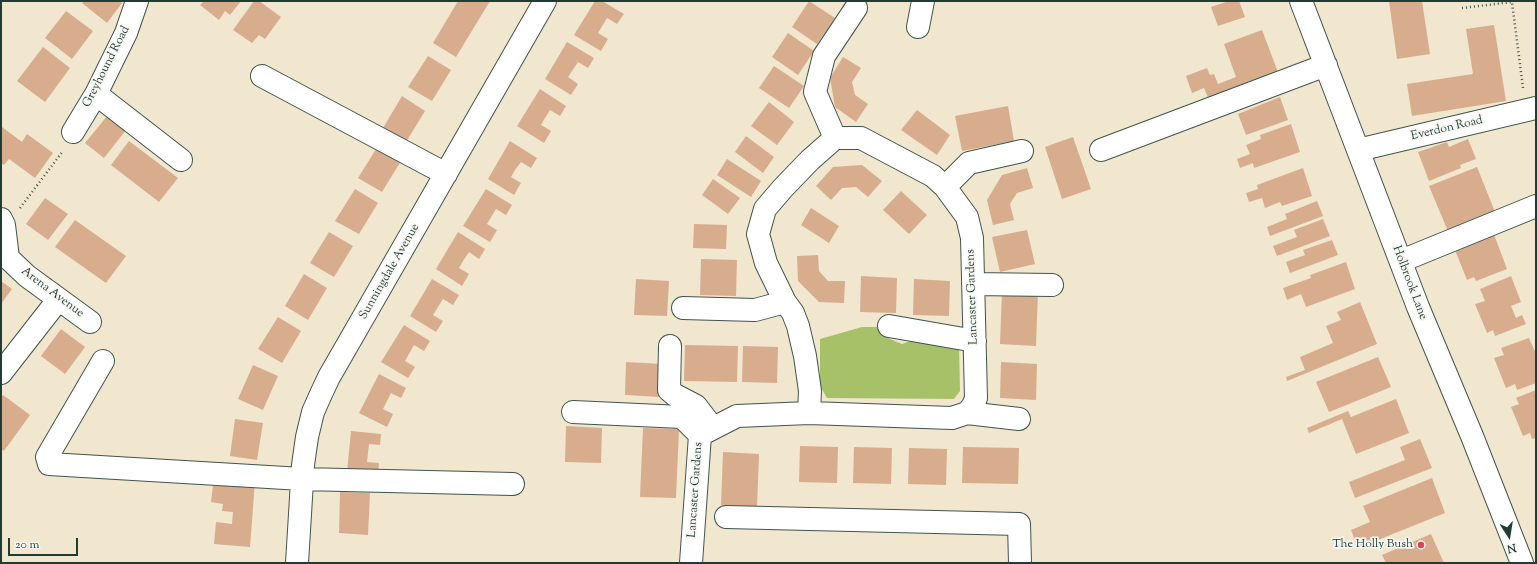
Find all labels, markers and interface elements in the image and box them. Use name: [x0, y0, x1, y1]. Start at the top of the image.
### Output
street label: Greyhound Road: [80, 24, 134, 110]
street label: Everdon Road: [1410, 114, 1484, 144]
street label: Sunningdale Avenue: [357, 222, 423, 322]
street label: Holbrook Lane: [1388, 244, 1430, 322]
street label: Lancaster Gardens: [964, 249, 982, 345]
street label: Arena Avenue: [18, 265, 86, 321]
street label: Lancaster Gardens: [685, 442, 707, 538]
north arrow: [1489, 516, 1529, 556]
scale bar: [10, 530, 80, 556]
text: 20 m: [15, 536, 39, 554]
place label: The Holly Bush: [1332, 538, 1413, 552]
text: N: [1506, 539, 1517, 556]
marker: The Holly Bush: [1416, 540, 1426, 550]

